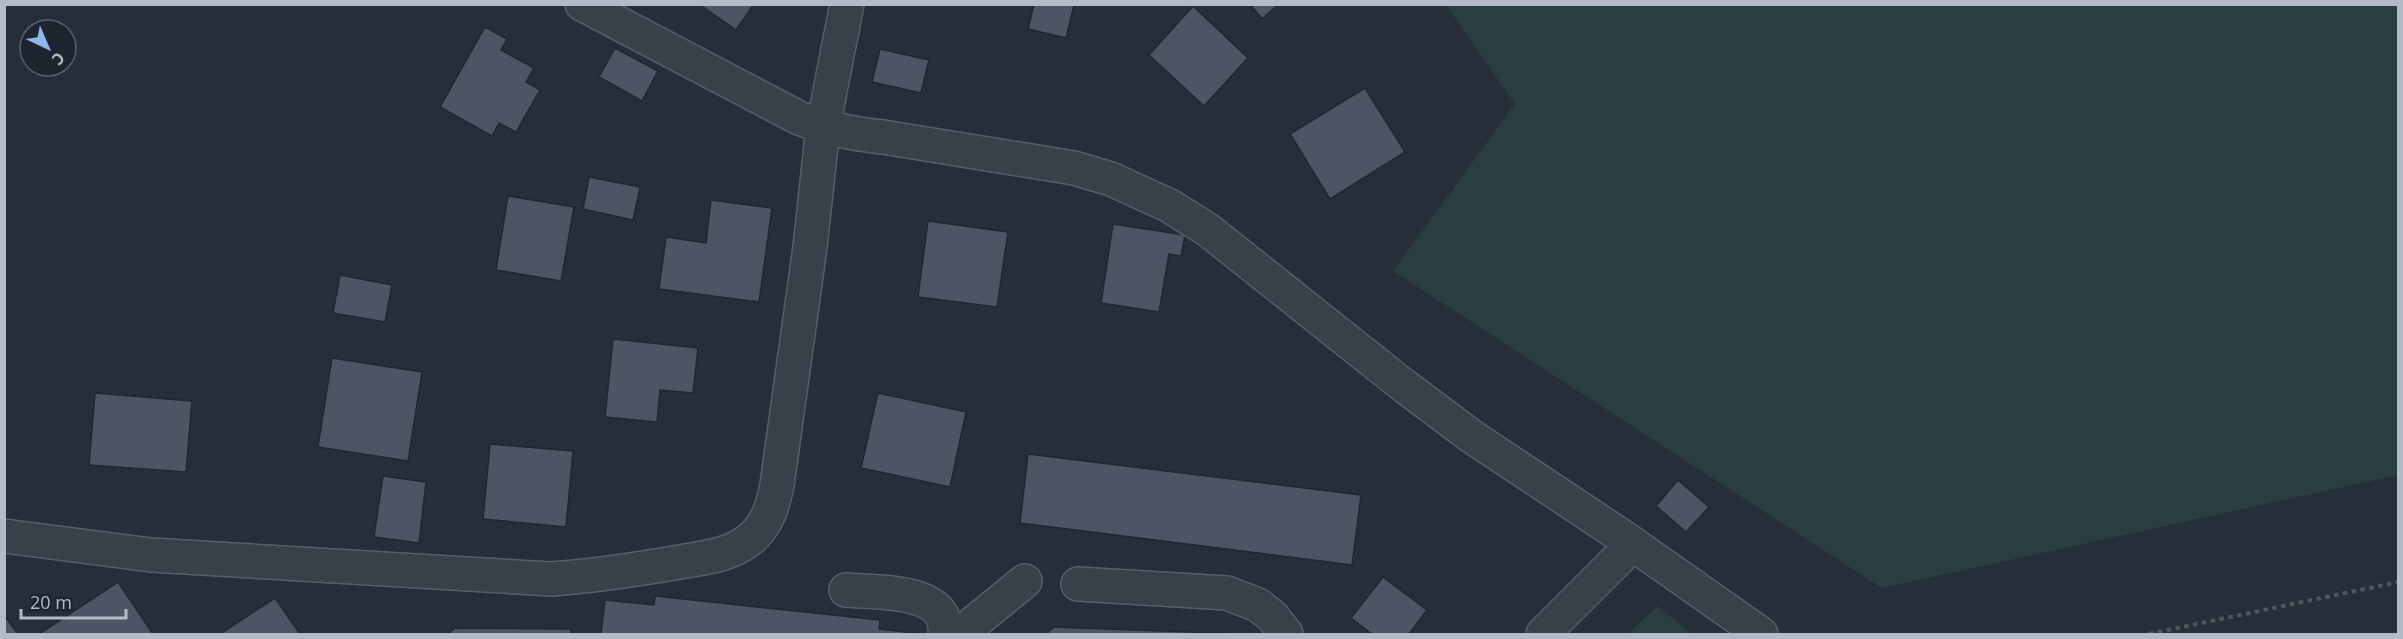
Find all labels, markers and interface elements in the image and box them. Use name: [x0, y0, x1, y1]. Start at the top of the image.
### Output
north arrow: [18, 18, 78, 78]
text: С: [47, 47, 70, 70]
scale bar: [21, 582, 126, 620]
text: 20 m: [30, 590, 72, 614]

